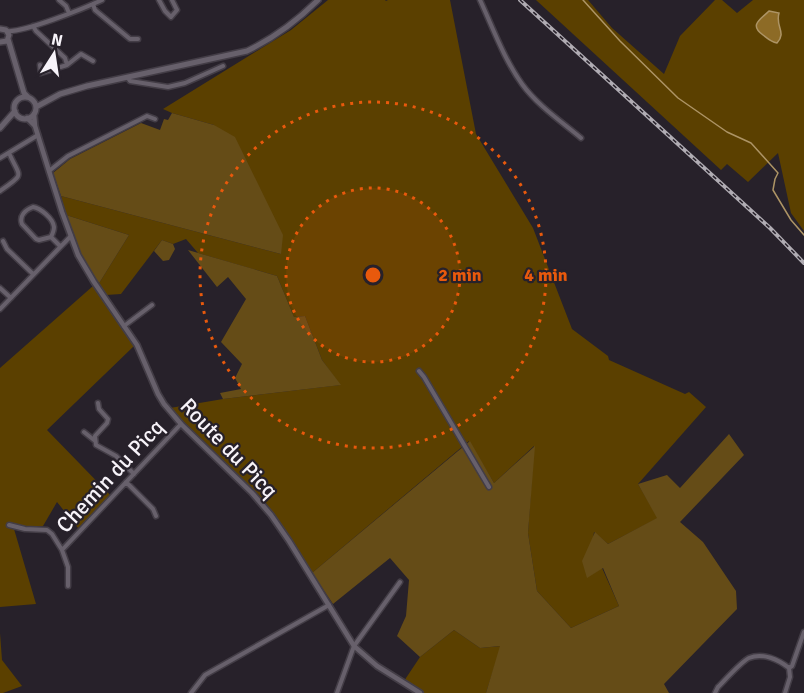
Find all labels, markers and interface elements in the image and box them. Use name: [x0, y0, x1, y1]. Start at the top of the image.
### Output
north arrow: [24, 24, 84, 84]
text: N: [49, 29, 64, 51]
text: 2 min: [438, 264, 482, 286]
text: 4 min: [524, 264, 568, 286]
centre of rings: [363, 265, 383, 285]
street label: Route du Picq: [175, 392, 283, 504]
street label: Chemin du Picq: [50, 414, 170, 538]

